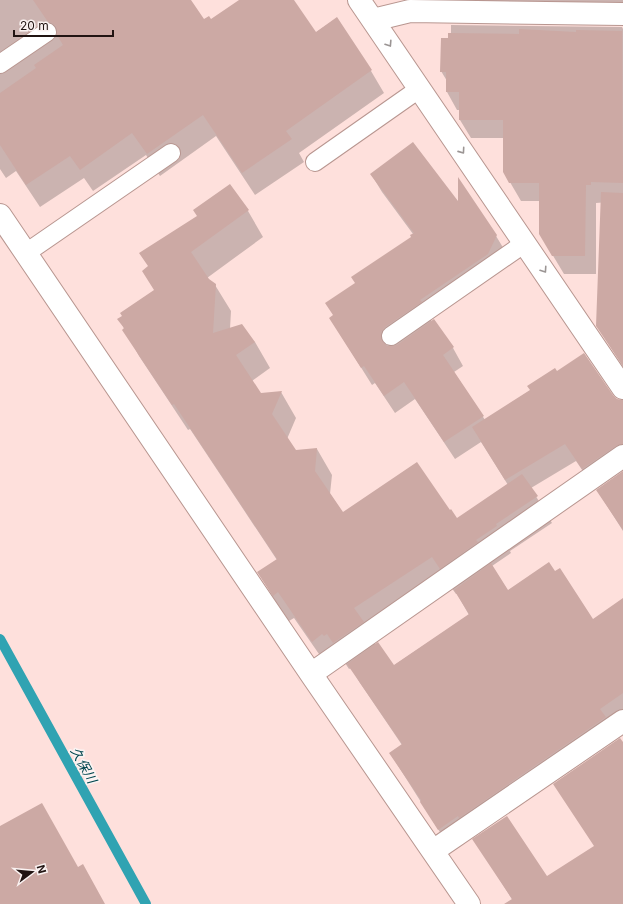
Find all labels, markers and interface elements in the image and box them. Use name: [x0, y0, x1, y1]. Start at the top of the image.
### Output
scale bar: [14, 12, 113, 38]
text: 20 m: [20, 18, 49, 33]
one-way arrow: [384, 40, 392, 47]
one-way arrow: [457, 147, 464, 154]
one-way arrow: [539, 266, 547, 273]
water label: 久保川: [68, 744, 101, 788]
north arrow: [12, 852, 52, 892]
text: N: [34, 863, 49, 875]

